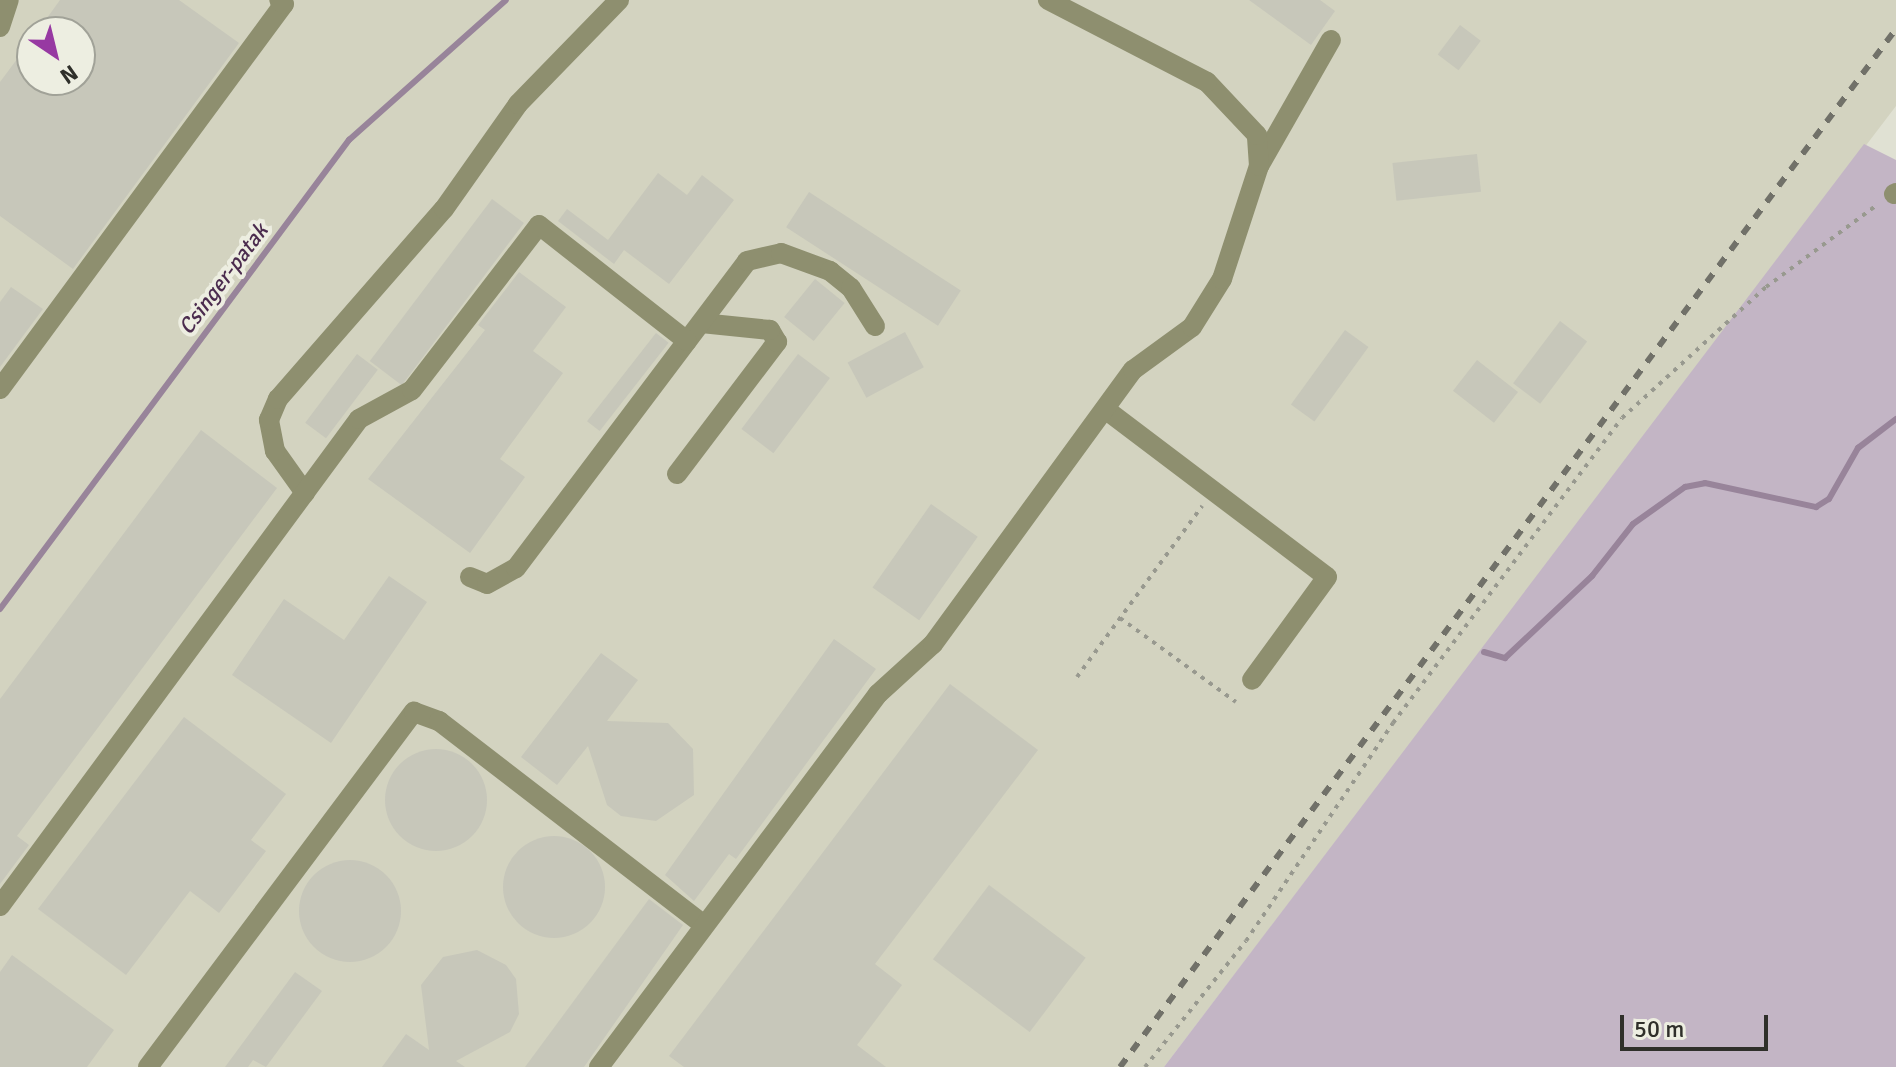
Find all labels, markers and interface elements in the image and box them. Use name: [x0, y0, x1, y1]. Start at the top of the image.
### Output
north arrow: [16, 16, 96, 96]
text: N: [55, 59, 83, 90]
water label: Csinger-patak: [173, 218, 273, 340]
scale bar: [1624, 999, 1772, 1049]
text: 50 m: [1634, 1014, 1684, 1044]

